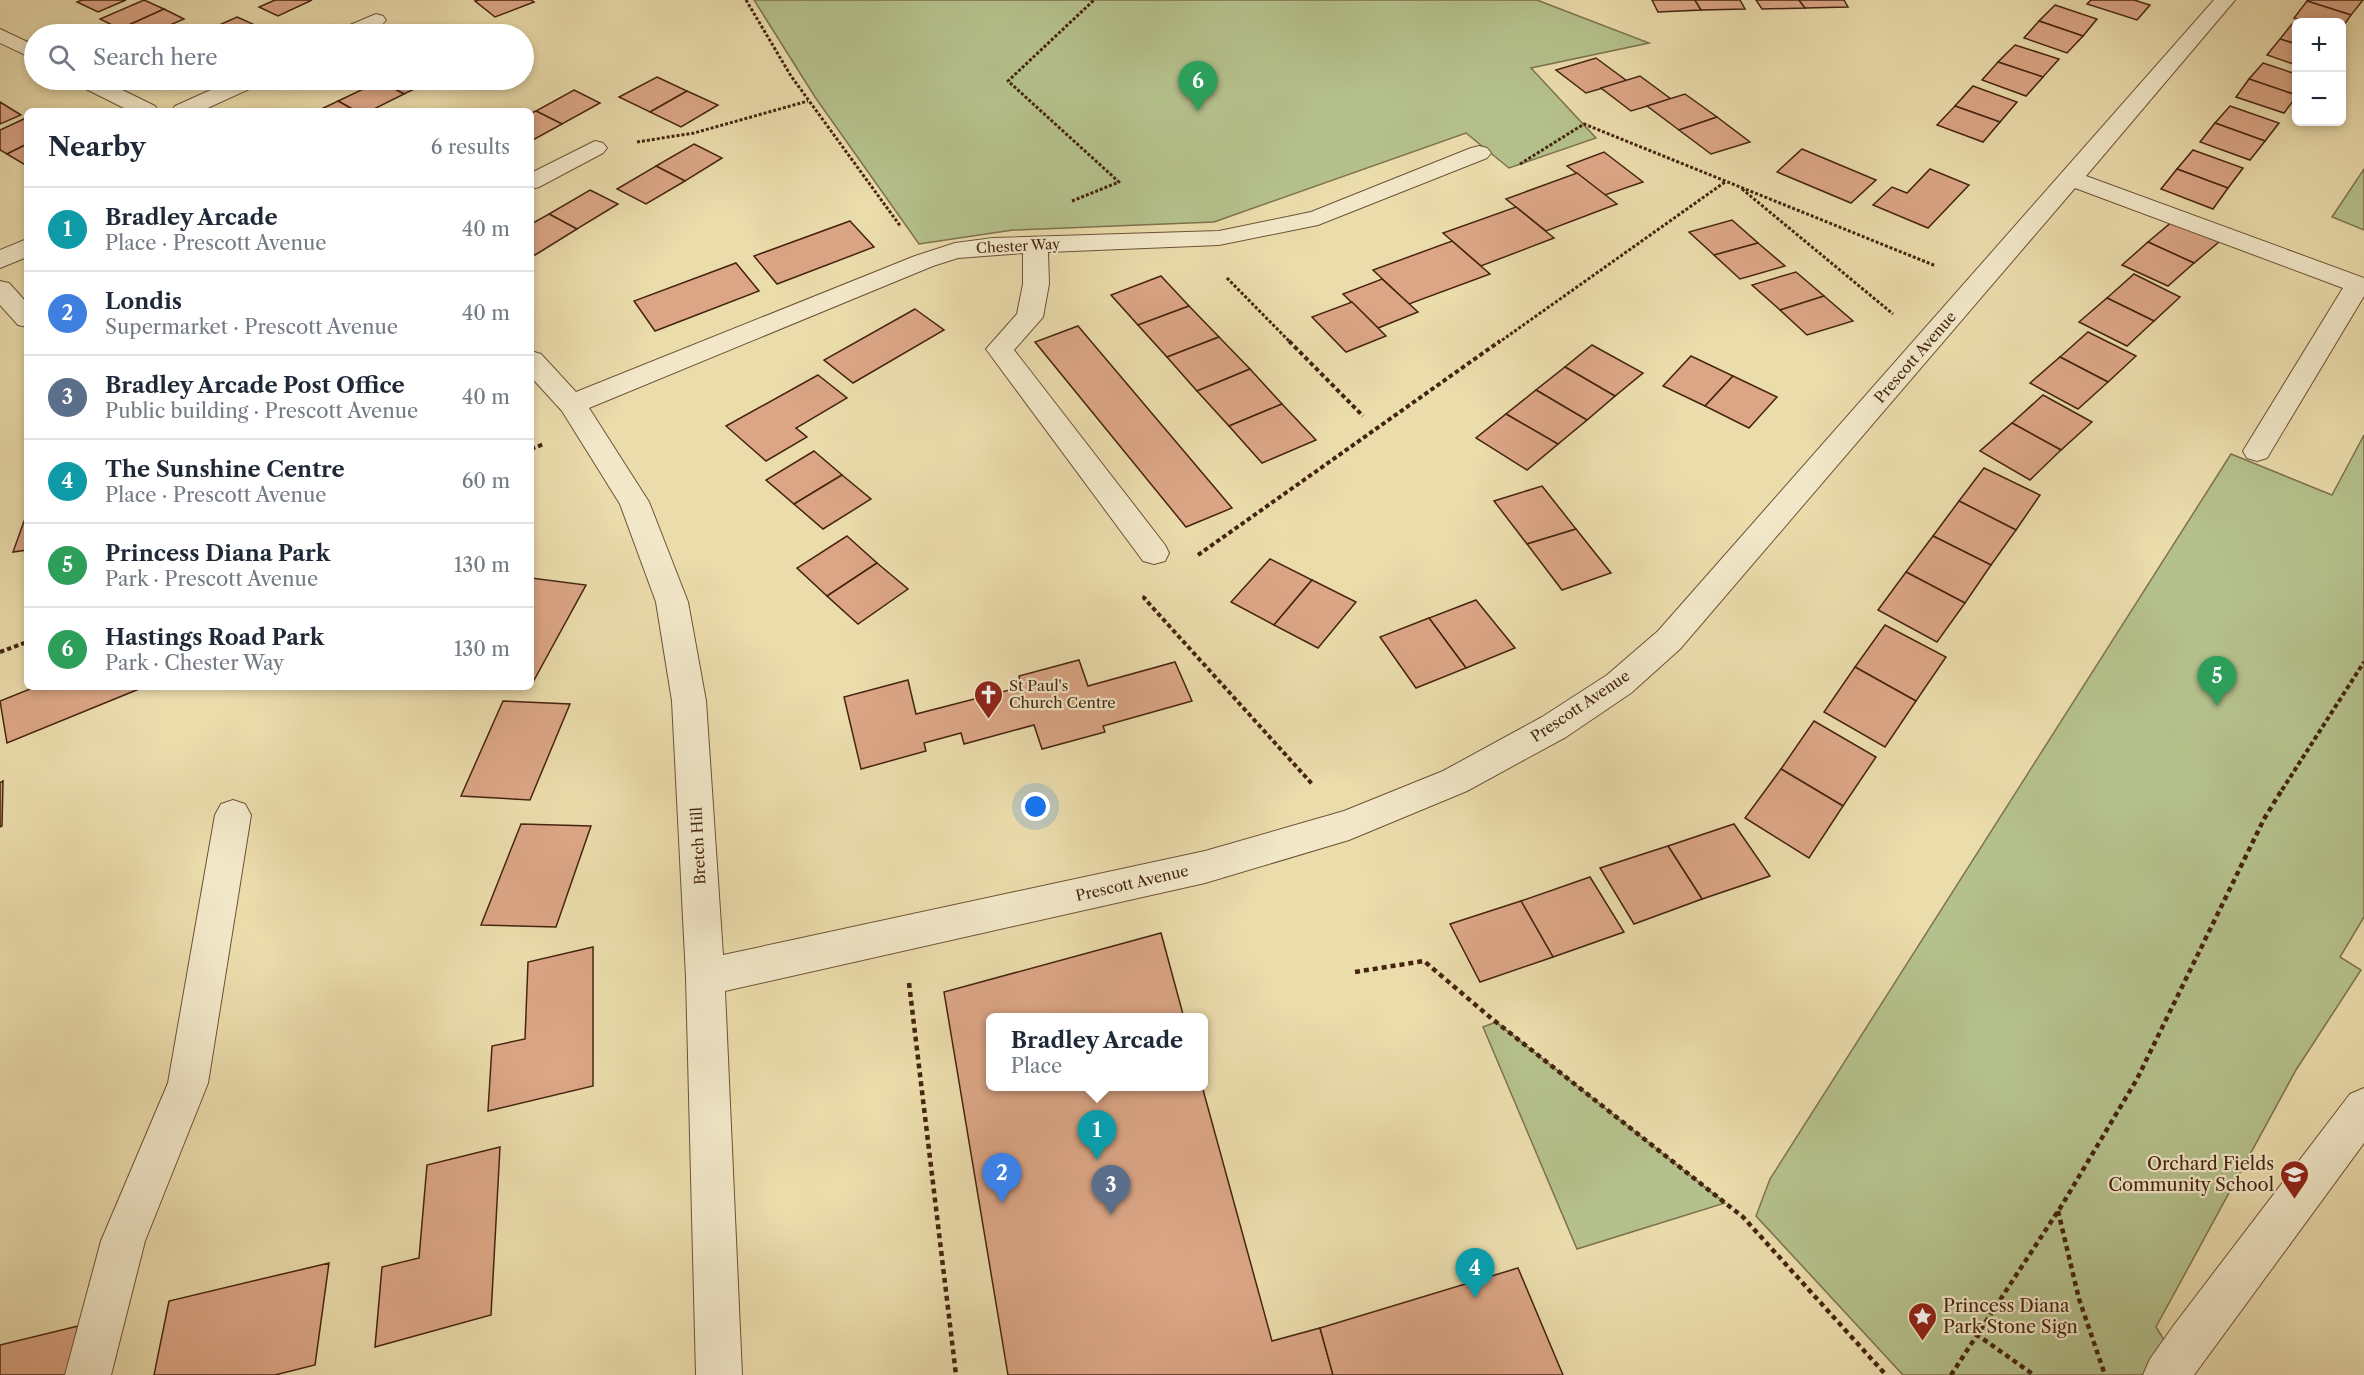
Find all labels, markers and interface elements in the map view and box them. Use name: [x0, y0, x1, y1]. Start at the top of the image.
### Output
map controls: [2292, 18, 2346, 126]
button: +: [2292, 18, 2346, 72]
search box: [24, 24, 534, 90]
icon: search: [45, 41, 78, 74]
text: Search here: [93, 44, 218, 71]
pin: 6: [1178, 62, 1218, 111]
button: −: [2292, 72, 2346, 126]
text: Nearby: [48, 131, 146, 163]
text: 6 results: [431, 135, 510, 159]
text: Bradley Arcade: [105, 204, 278, 231]
text: 1: [63, 217, 72, 241]
text: 40 m: [462, 217, 510, 241]
text: Place · Prescott Avenue: [105, 231, 326, 255]
street label: Chester Way: [976, 235, 1061, 257]
text: Londis: [105, 288, 182, 315]
text: 2: [62, 301, 73, 325]
text: 40 m: [462, 301, 510, 325]
street label: Prescott Avenue: [1870, 307, 1960, 407]
text: Supermarket · Prescott Avenue: [105, 315, 398, 339]
text: Bradley Arcade Post Office: [105, 372, 405, 399]
text: 3: [62, 385, 73, 409]
text: 40 m: [462, 385, 510, 409]
text: Public building · Prescott Avenue: [105, 399, 418, 423]
text: The Sunshine Centre: [105, 456, 345, 483]
text: 4: [62, 469, 73, 493]
text: 60 m: [462, 469, 510, 493]
text: Place · Prescott Avenue: [105, 483, 326, 507]
text: Princess Diana Park: [105, 540, 330, 567]
text: 5: [62, 553, 73, 577]
text: 130 m: [454, 553, 510, 577]
text: Park · Prescott Avenue: [105, 567, 318, 591]
text: Hastings Road Park: [105, 624, 324, 651]
text: 6: [62, 637, 73, 661]
text: 130 m: [454, 637, 510, 661]
text: Park · Chester Way: [105, 651, 284, 675]
pin: 5: [2198, 656, 2236, 706]
street label: Prescott Avenue: [1527, 666, 1633, 746]
place label: St Paul's Church Centre: [1009, 676, 1116, 712]
church icon: St Paul's Church Centre: [972, 678, 1004, 720]
your location: [1021, 792, 1050, 821]
street label: Bretch Hill: [686, 806, 710, 885]
street label: Prescott Avenue: [1074, 861, 1190, 905]
popup: [986, 1013, 1208, 1091]
text: Bradley Arcade: [1011, 1027, 1183, 1054]
text: Place: [1011, 1054, 1062, 1078]
pin: 1: [1078, 1110, 1116, 1160]
place label: Orchard Fields Community School: [2108, 1153, 2274, 1196]
pin: 2: [982, 1154, 1022, 1203]
school or university icon: Orchard Fields Community School: [2279, 1158, 2311, 1200]
pin: 3: [1092, 1166, 1130, 1215]
pin: 4: [1456, 1248, 1494, 1298]
place label: Princess Diana Park Stone Sign: [1943, 1295, 2078, 1338]
place icon: Princess Diana Park Stone Sign: [1906, 1300, 1938, 1342]

